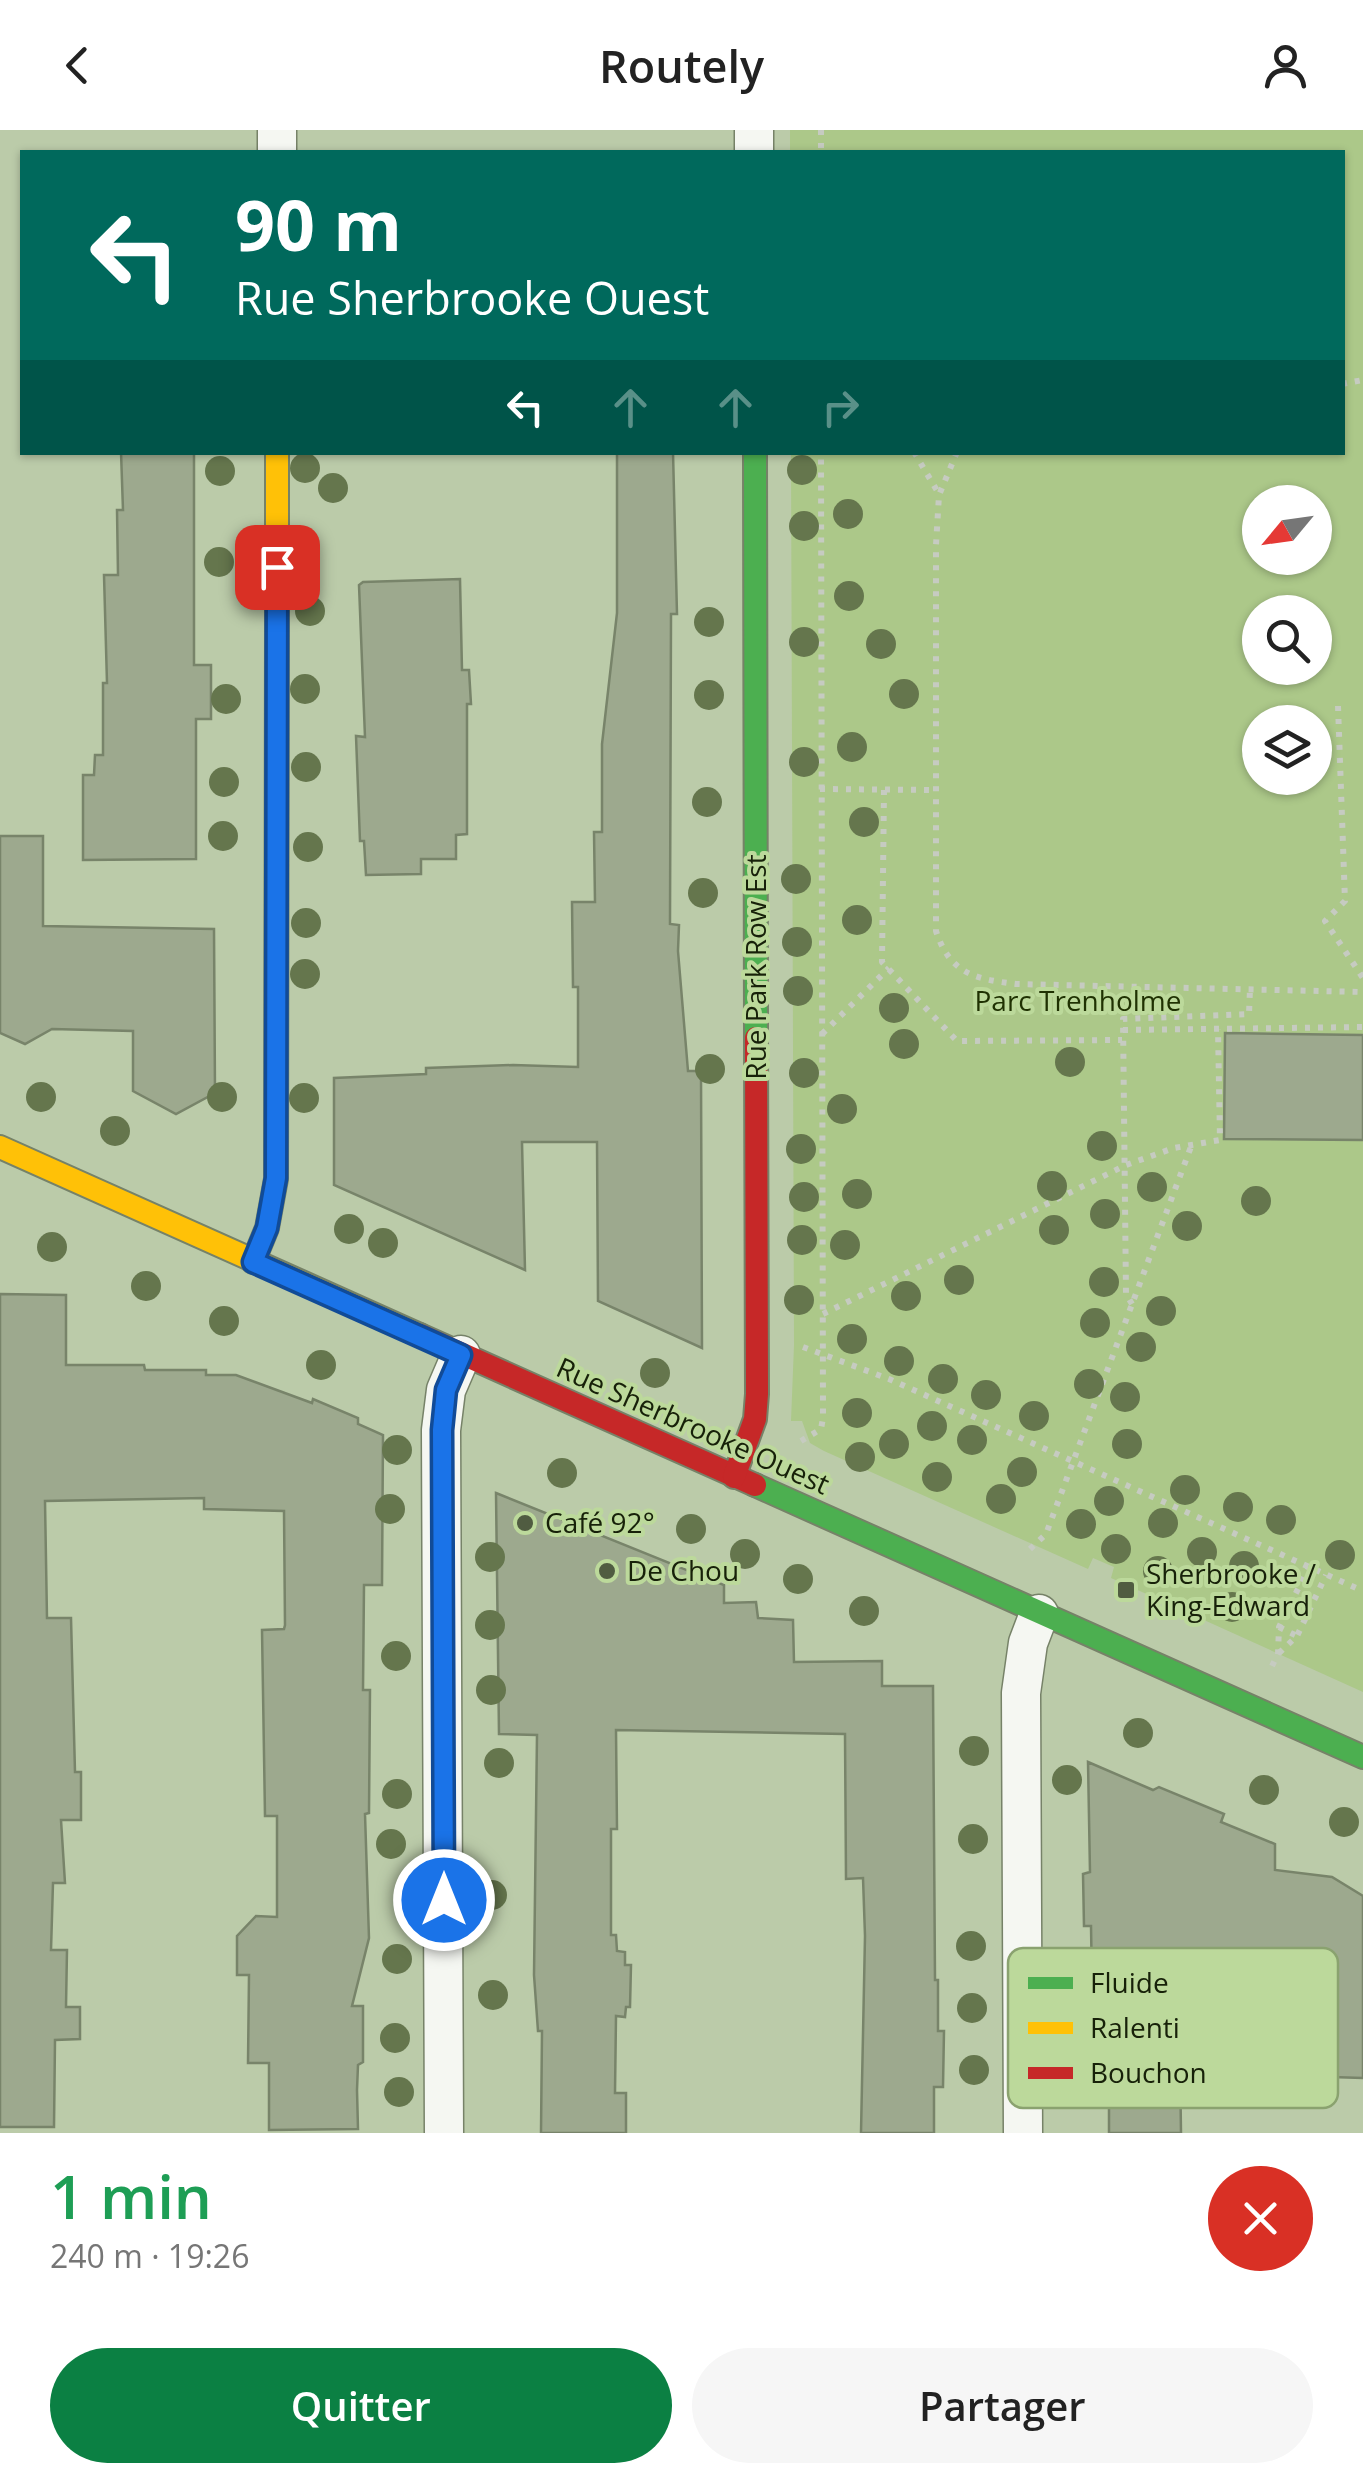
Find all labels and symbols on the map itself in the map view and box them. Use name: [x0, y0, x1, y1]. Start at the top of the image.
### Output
north arrow: [1242, 485, 1332, 575]
pin: [235, 525, 320, 610]
street label: Rue Park Row Est: [736, 854, 774, 1080]
park label: Parc Trenholme: [974, 981, 1182, 1019]
street label: Rue Sherbrooke Ouest: [551, 1348, 836, 1502]
place label: Café 92°: [545, 1503, 655, 1541]
marker: Café 92°: [514, 1512, 536, 1534]
place label: De Chou: [627, 1551, 739, 1589]
place label: Sherbrooke / King-Edward: [1146, 1554, 1316, 1624]
marker: De Chou: [596, 1560, 618, 1582]
marker: Sherbrooke / King-Edward: [1115, 1579, 1137, 1601]
position arrow: [392, 1848, 496, 1952]
legend: [1008, 1948, 1338, 2108]
text: Fluide: [1090, 1963, 1169, 2001]
text: Ralenti: [1090, 2008, 1180, 2046]
text: Bouchon: [1090, 2053, 1207, 2091]

